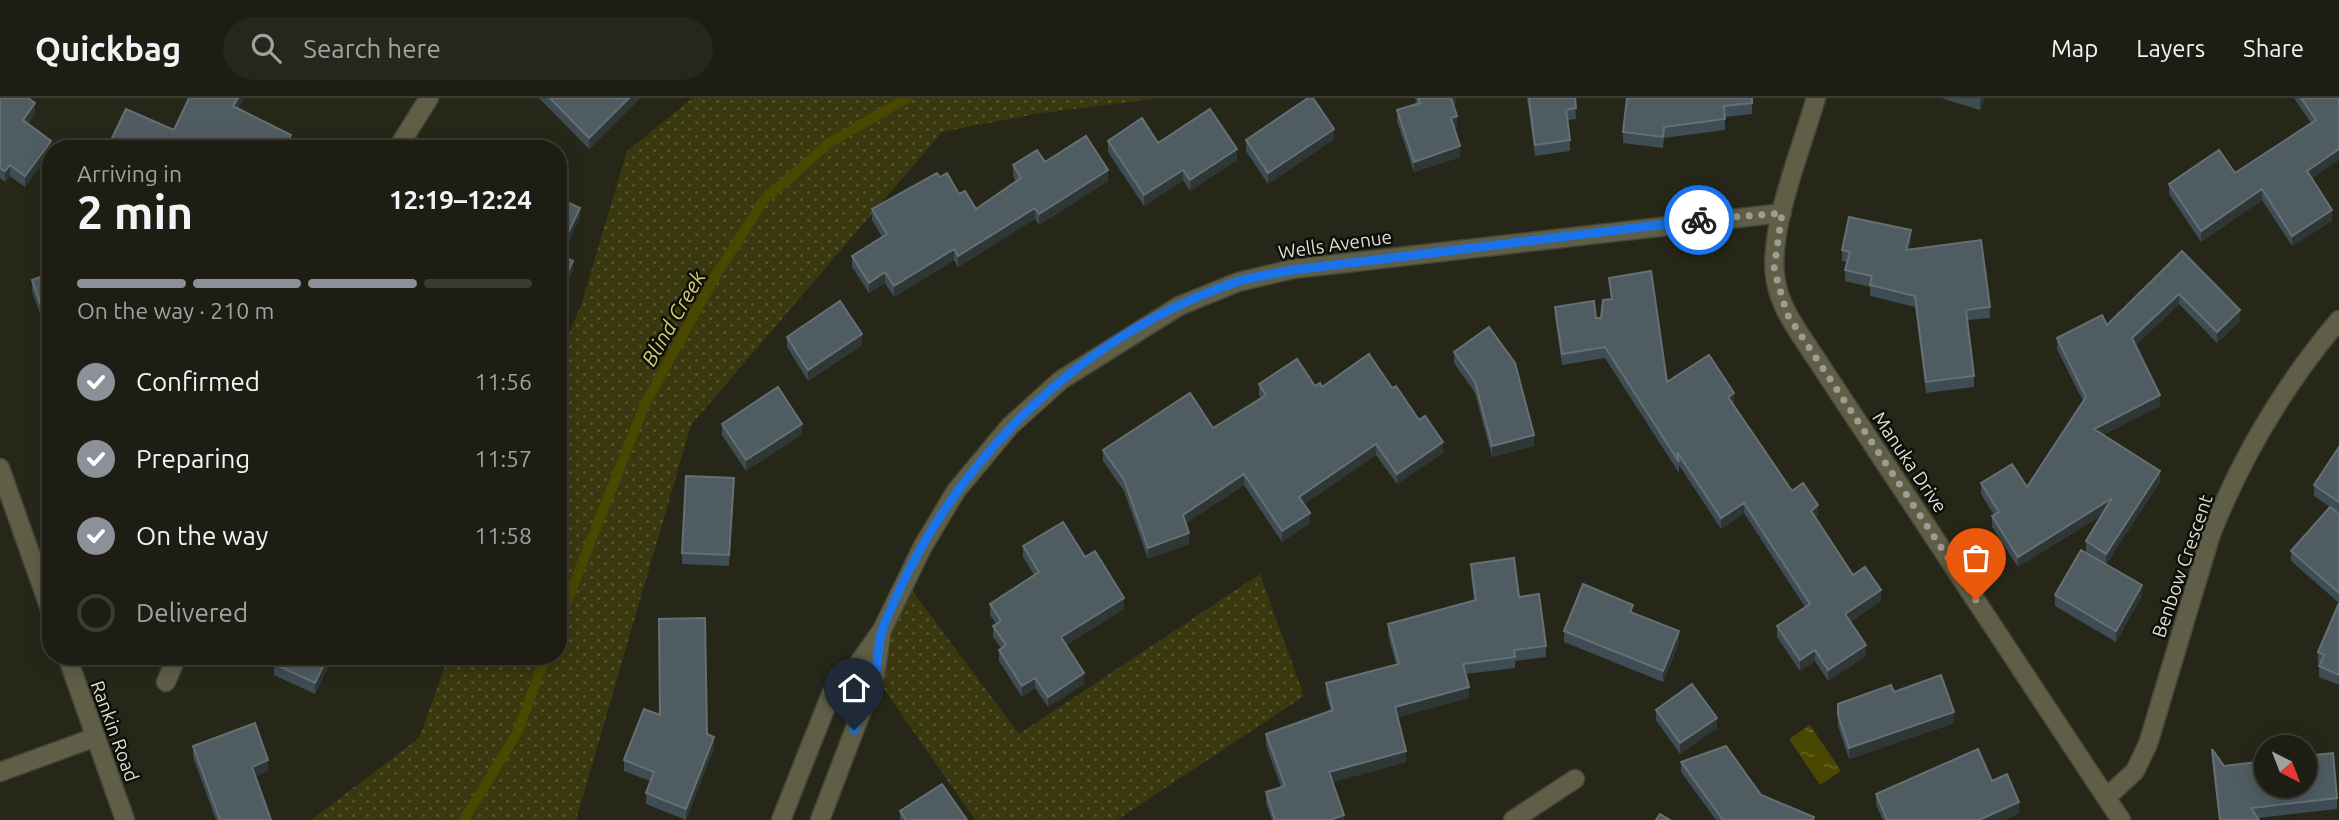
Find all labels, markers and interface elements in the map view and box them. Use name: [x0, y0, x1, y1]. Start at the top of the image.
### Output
search box: [223, 17, 713, 80]
icon: search: [247, 29, 285, 67]
text: Quickbag: [35, 30, 181, 67]
text: Search here: [303, 34, 441, 63]
text: Map: [2051, 35, 2098, 62]
text: Layers: [2136, 35, 2205, 62]
text: Share: [2243, 35, 2304, 62]
text: Arriving in: [77, 161, 182, 186]
text: 12:19–12:24: [389, 185, 532, 214]
courier: [1664, 185, 1734, 255]
text: 2 min: [77, 186, 193, 238]
icon: bike: [1680, 201, 1718, 239]
street label: Wells Avenue: [1277, 225, 1393, 263]
water label: Blind Creek: [636, 266, 710, 370]
text: On the way · 210 m: [77, 298, 274, 323]
icon: check: [77, 363, 115, 401]
text: Confirmed: [136, 367, 260, 396]
text: 11:56: [474, 369, 532, 394]
street label: Manuka Drive: [1868, 408, 1952, 516]
icon: check: [77, 440, 115, 478]
text: Preparing: [136, 444, 250, 473]
text: 11:57: [474, 446, 532, 471]
street label: Benbow Crescent: [2147, 491, 2217, 640]
icon: check: [77, 517, 115, 555]
text: On the way: [136, 521, 268, 550]
text: 11:58: [474, 523, 532, 548]
pin: [1946, 528, 2006, 600]
icon: bag: [1957, 539, 1995, 577]
text: Delivered: [136, 598, 248, 627]
pin: [824, 658, 884, 730]
icon: home: [835, 669, 873, 707]
street label: Rankin Road: [87, 678, 143, 784]
north arrow: [2254, 735, 2317, 798]
map controls: [2254, 735, 2317, 798]

